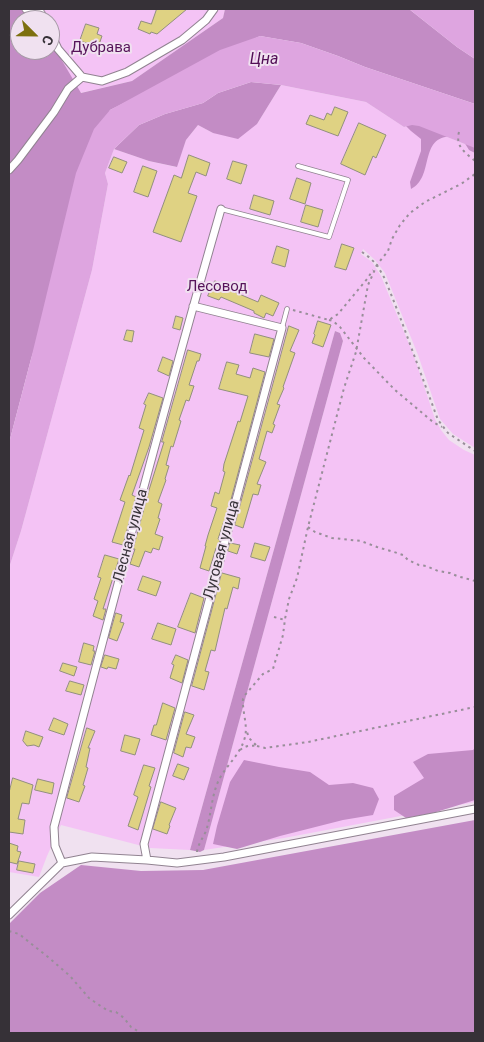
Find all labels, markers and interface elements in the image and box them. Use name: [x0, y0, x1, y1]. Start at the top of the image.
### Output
north arrow: [10, 10, 60, 60]
text: С: [39, 33, 57, 48]
park label: Дубрава: [71, 39, 131, 57]
water label: Цна: [250, 50, 278, 70]
park label: Лесовод: [187, 278, 247, 296]
street label: Лесная улица: [110, 487, 152, 585]
street label: Луговая улица: [200, 498, 244, 602]

